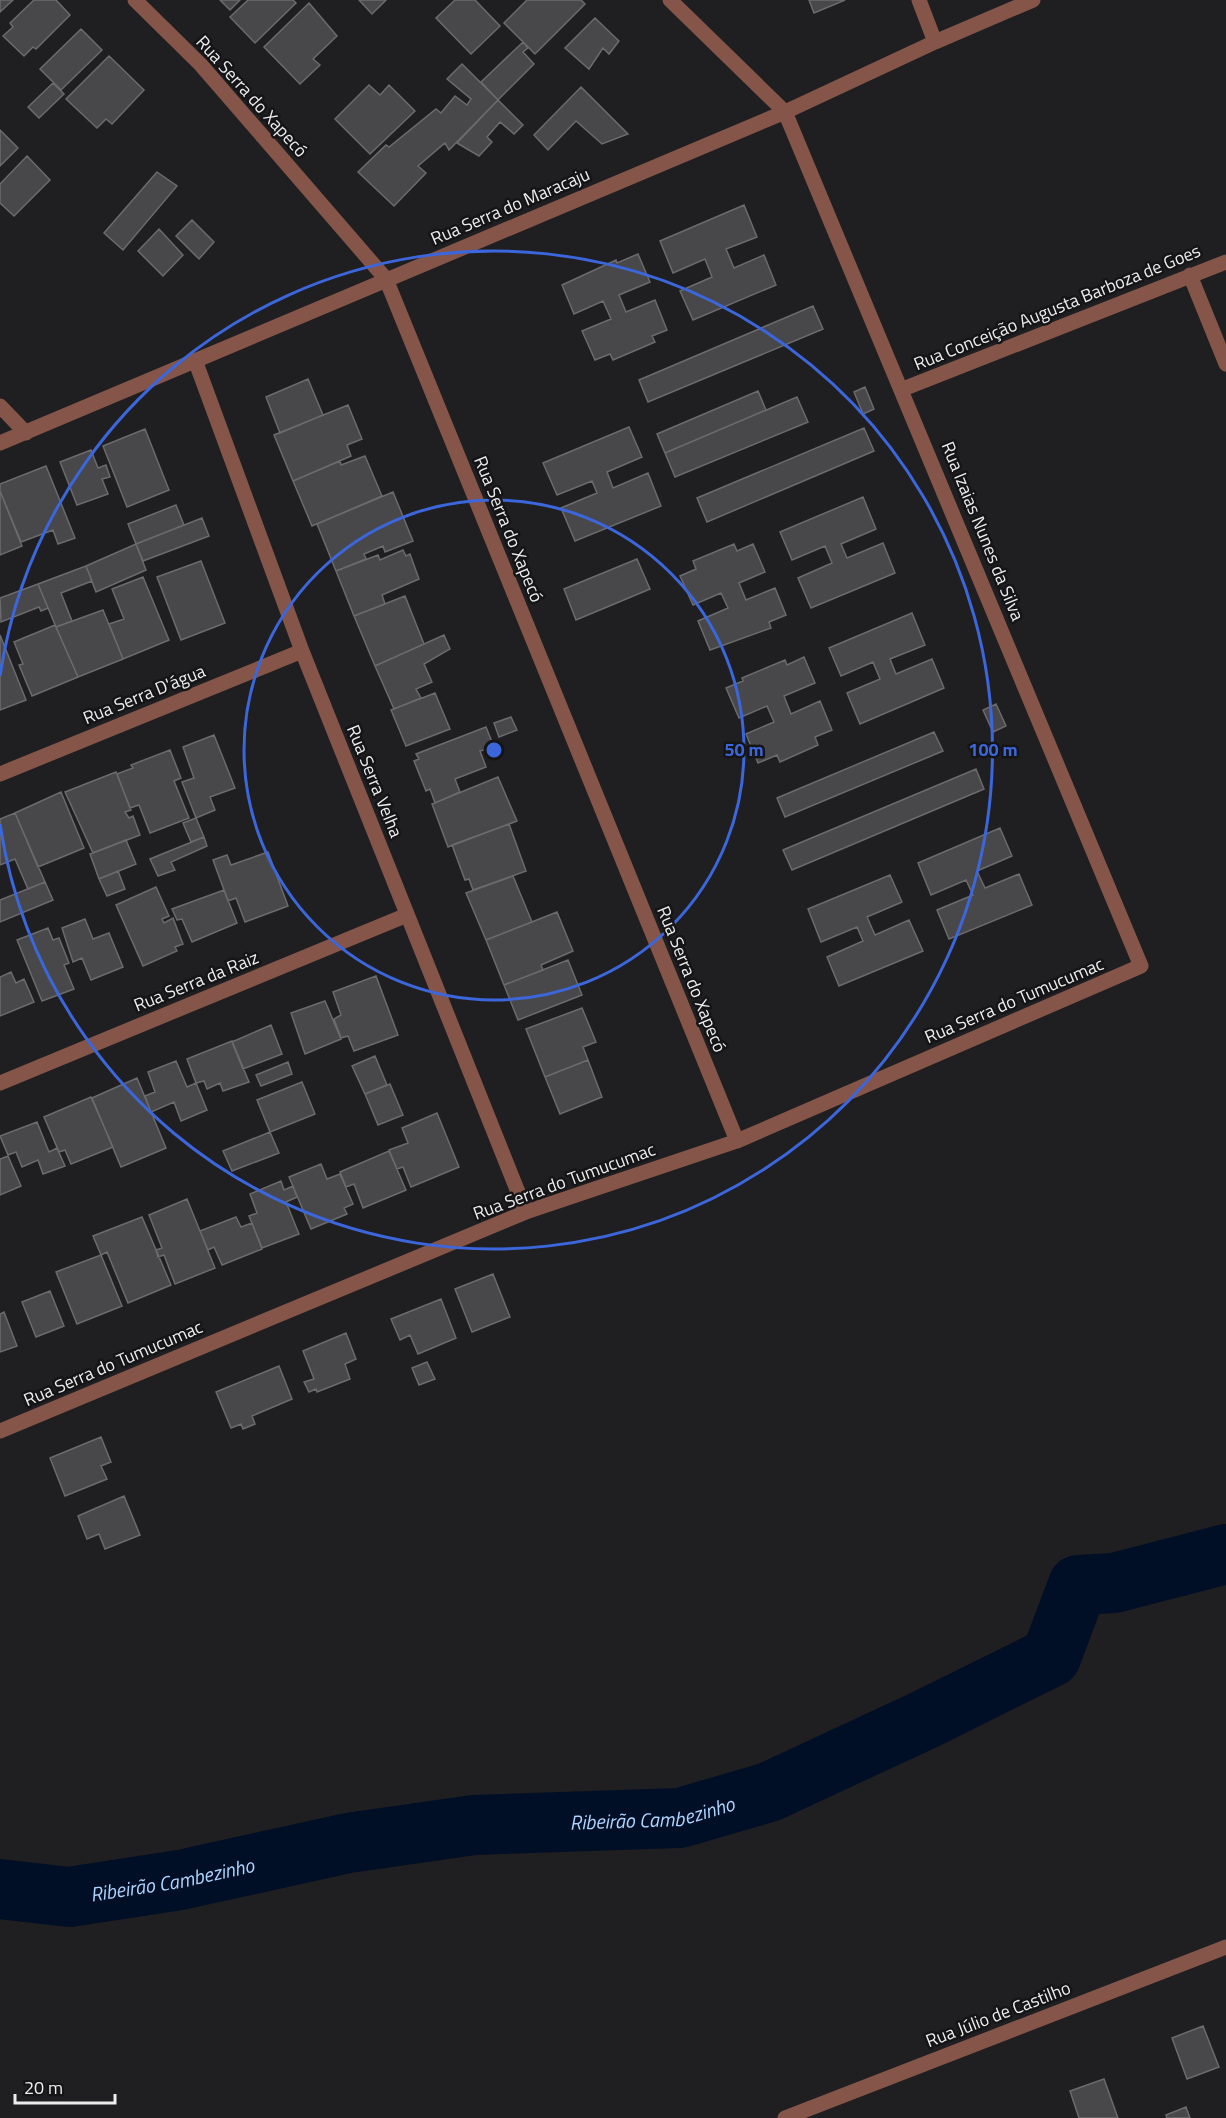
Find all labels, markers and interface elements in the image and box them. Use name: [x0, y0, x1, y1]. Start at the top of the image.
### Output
street label: Rua Serra do Xapecó: [190, 29, 314, 163]
street label: Rua Serra do Maracaju: [426, 160, 594, 252]
street label: Rua Conceição Augusta Barboza de Goes: [909, 237, 1205, 377]
street label: Rua Izaias Nunes da Silva: [935, 437, 1031, 625]
street label: Rua Serra do Xapecó: [467, 452, 551, 606]
street label: Rua Serra D'água: [79, 657, 209, 731]
street label: Rua Serra Velha: [340, 720, 410, 842]
text: 50 m: [724, 736, 764, 763]
text: 100 m: [968, 736, 1018, 763]
centre of rings: [484, 740, 504, 760]
street label: Rua Serra do Xapecó: [650, 902, 734, 1056]
street label: Rua Serra da Raiz: [129, 944, 263, 1018]
street label: Rua Serra do Tumucumac: [920, 950, 1108, 1050]
street label: Rua Serra do Tumucumac: [469, 1135, 659, 1227]
street label: Rua Serra do Tumucumac: [19, 1313, 207, 1413]
water label: Ribeirão Cambezinho: [569, 1787, 739, 1837]
water label: Ribeirão Cambezinho: [88, 1848, 258, 1909]
street label: Rua Júlio de Castilho: [922, 1974, 1074, 2054]
scale bar: [15, 2067, 116, 2105]
text: 20 m: [24, 2074, 63, 2101]

